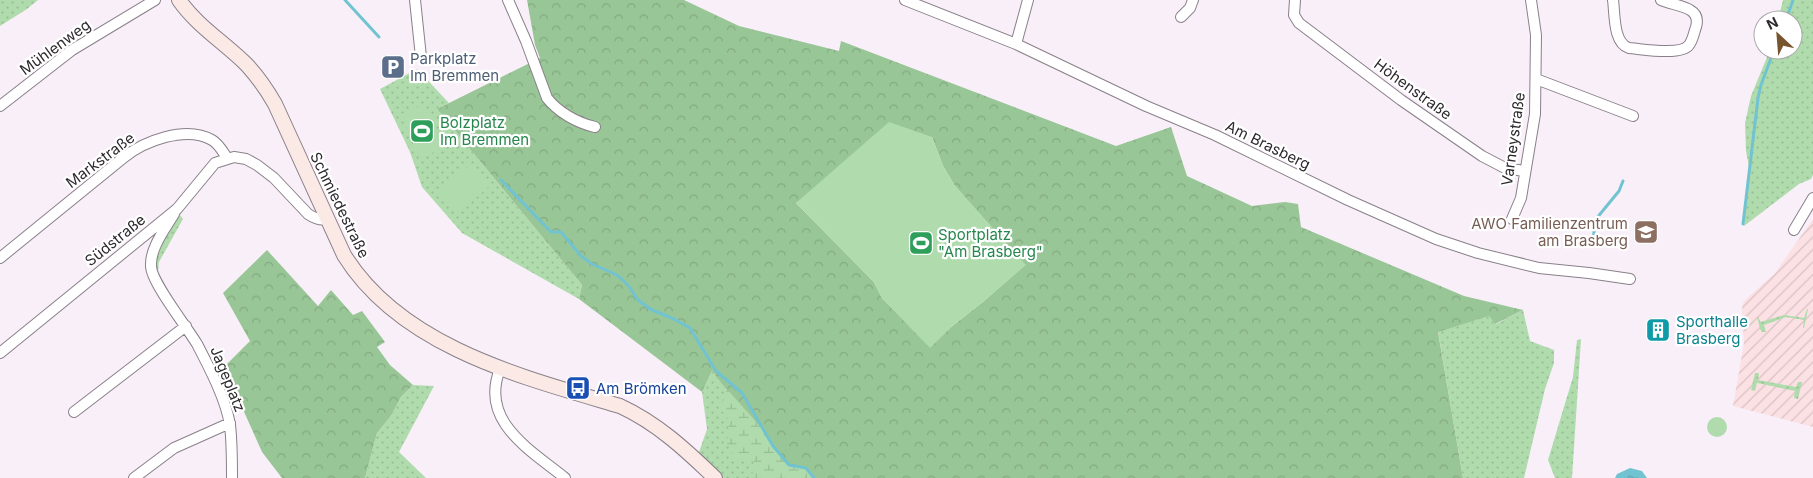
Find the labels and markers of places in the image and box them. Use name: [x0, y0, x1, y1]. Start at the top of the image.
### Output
place label: Parkplatz Im Bremmen: [410, 49, 499, 85]
parking icon: Parkplatz Im Bremmen: [380, 54, 406, 80]
place label: Bolzplatz Im Bremmen: [440, 113, 529, 149]
sports icon: Bolzplatz Im Bremmen: [409, 118, 435, 144]
place label: AWO Familienzentrum am Brasberg: [1471, 214, 1628, 250]
school or university icon: AWO Familienzentrum am Brasberg: [1633, 219, 1659, 245]
place label: Sportplatz "Am Brasberg": [938, 225, 1043, 261]
sports icon: Sportplatz "Am Brasberg": [908, 230, 934, 256]
place label: Sporthalle Brasberg: [1676, 312, 1748, 348]
building icon: Sporthalle Brasberg: [1645, 317, 1671, 343]
bus stop icon: Am Brömken: [565, 375, 591, 401]
place label: Am Brömken: [596, 379, 687, 398]

